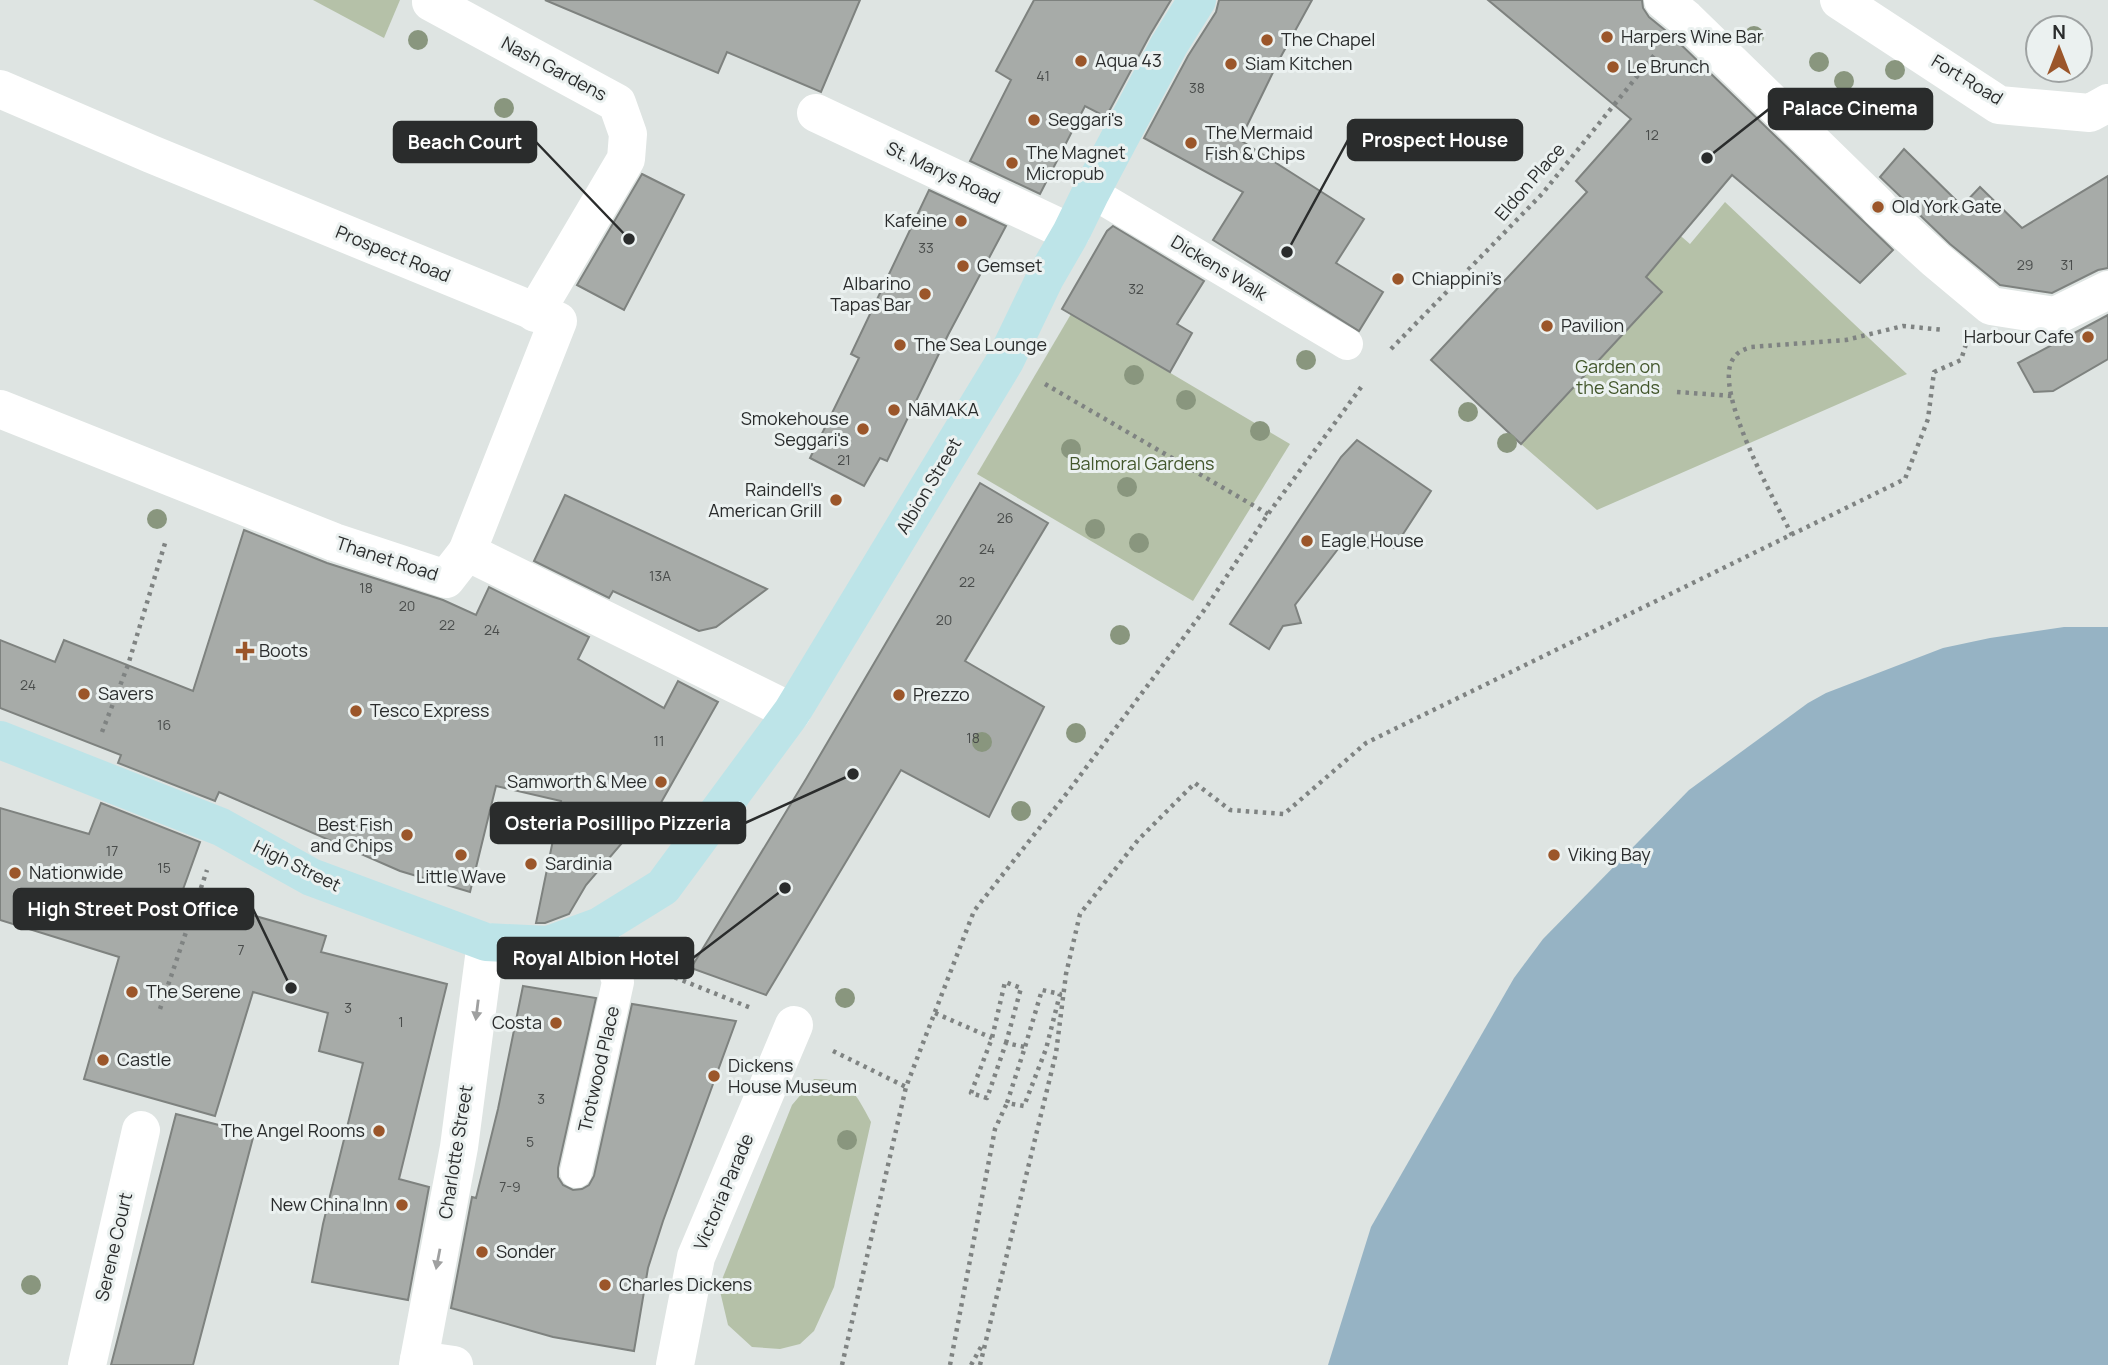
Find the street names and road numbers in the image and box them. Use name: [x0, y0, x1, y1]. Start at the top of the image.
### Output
street label: Nash Gardens: [498, 30, 611, 106]
street label: Fort Road: [1927, 48, 2008, 110]
street label: St. Marys Road: [883, 135, 1004, 209]
street label: Eldon Place: [1489, 137, 1570, 225]
street label: Prospect Road: [332, 219, 454, 287]
street label: Dickens Walk: [1167, 229, 1273, 306]
street label: Albion Street: [890, 433, 966, 538]
street label: Thanet Road: [333, 530, 441, 586]
street label: High Street: [250, 834, 345, 897]
street label: Trotwood Place: [572, 1004, 624, 1134]
street label: Charlotte Street: [433, 1083, 477, 1221]
street label: Victoria Parade: [688, 1130, 758, 1253]
street label: Serene Court: [89, 1190, 137, 1303]

